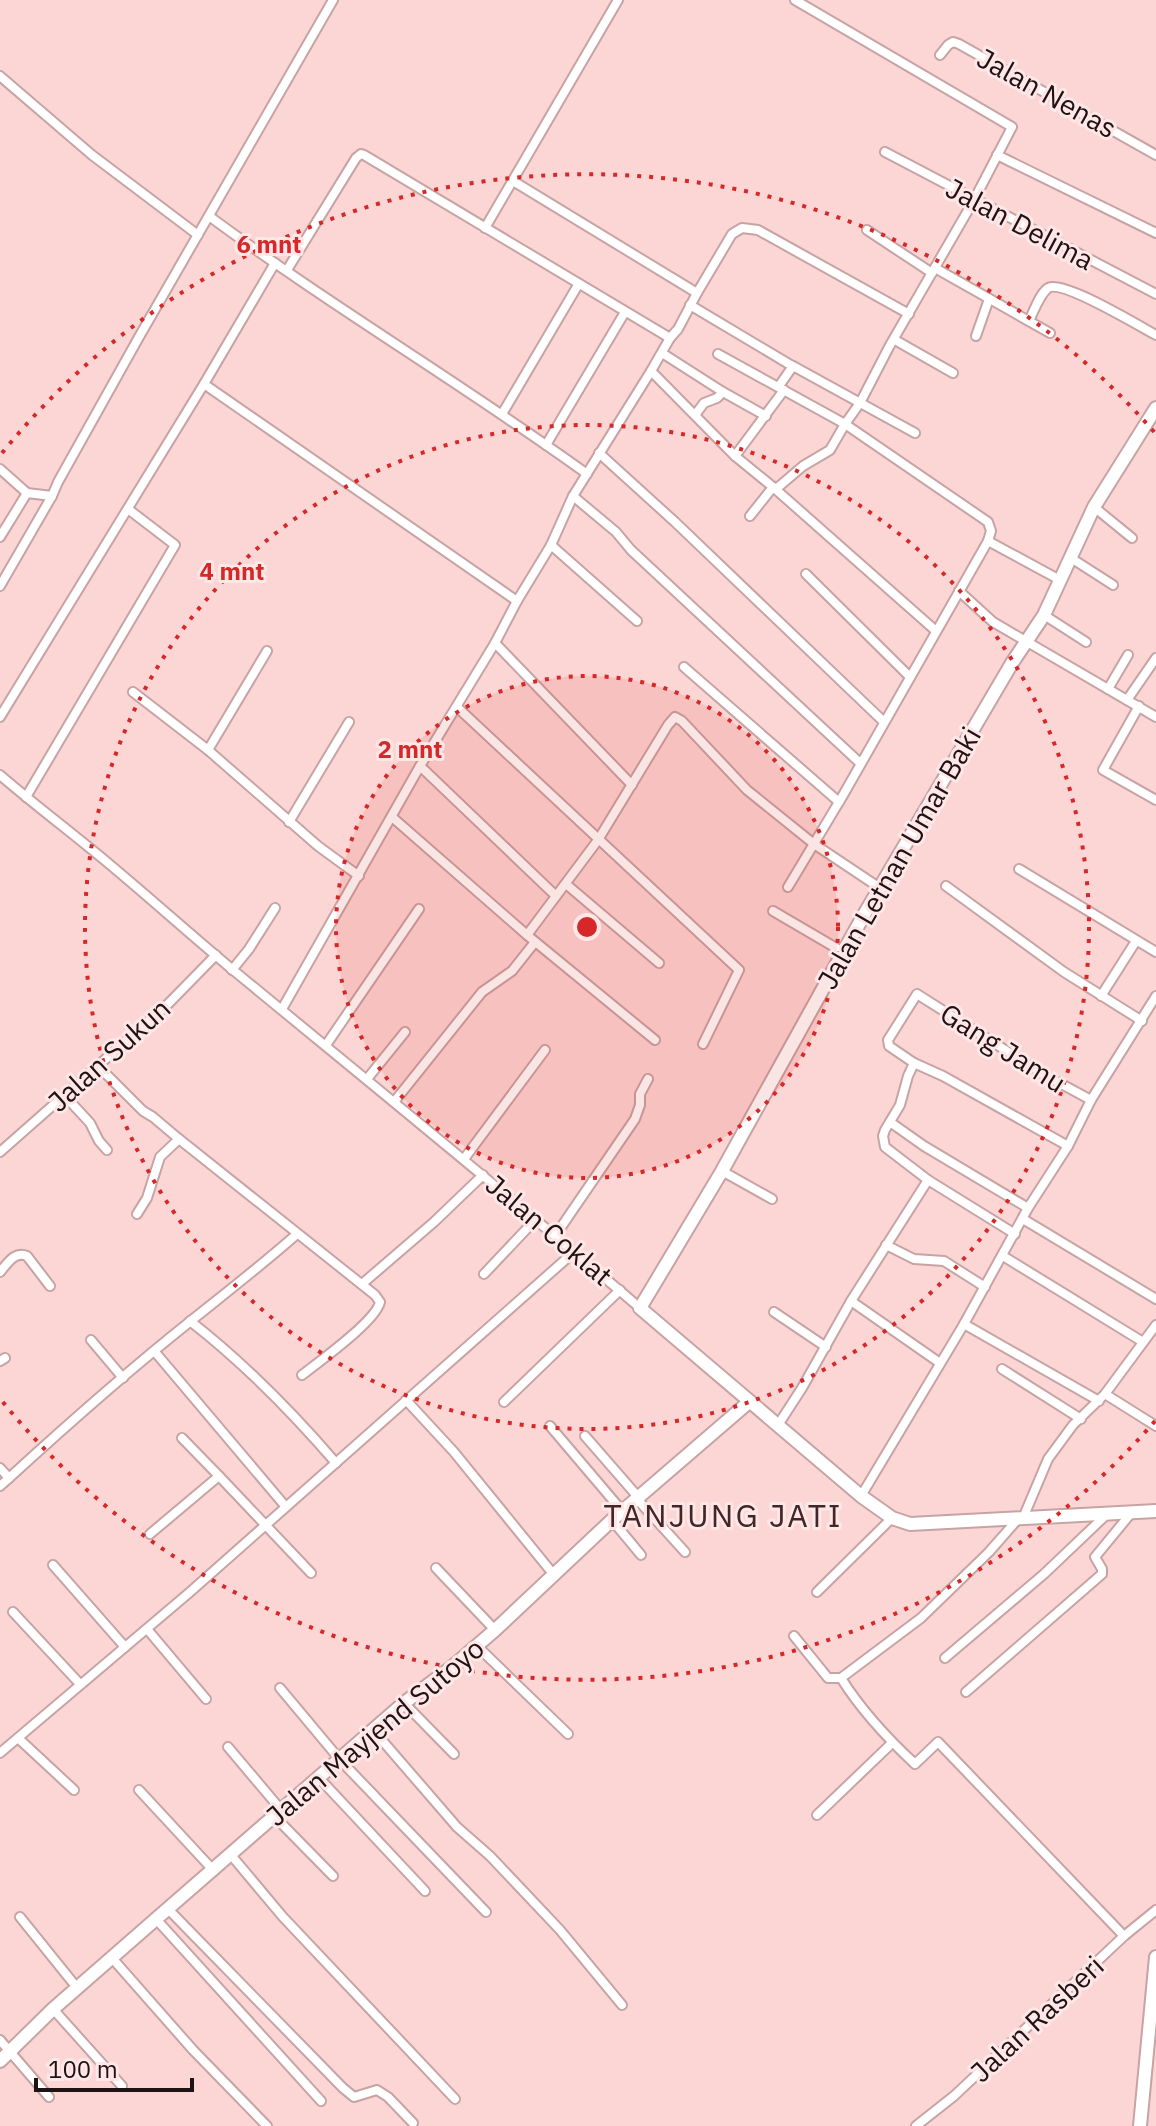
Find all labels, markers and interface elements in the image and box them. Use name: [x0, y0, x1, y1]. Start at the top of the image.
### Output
street label: Jalan Nenas: [971, 39, 1124, 146]
street label: Jalan Delima: [940, 169, 1101, 278]
text: 6 mnt: [236, 228, 302, 260]
text: 4 mnt: [199, 555, 265, 587]
street label: Jalan Letnan Umar Baki: [808, 720, 989, 996]
text: 2 mnt: [377, 733, 443, 765]
centre of rings: [573, 913, 601, 941]
street label: Jalan Sukun: [40, 990, 178, 1119]
street label: Gang Jamu: [934, 994, 1073, 1101]
street label: Jalan Coklat: [478, 1166, 620, 1293]
district label: TANJUNG JATI: [603, 1494, 843, 1536]
street label: Jalan Mayjend Sutoyo: [258, 1629, 491, 1834]
street label: Jalan Rasberi: [962, 1947, 1111, 2090]
scale bar: [36, 2042, 192, 2092]
text: 100 m: [48, 2053, 118, 2085]

